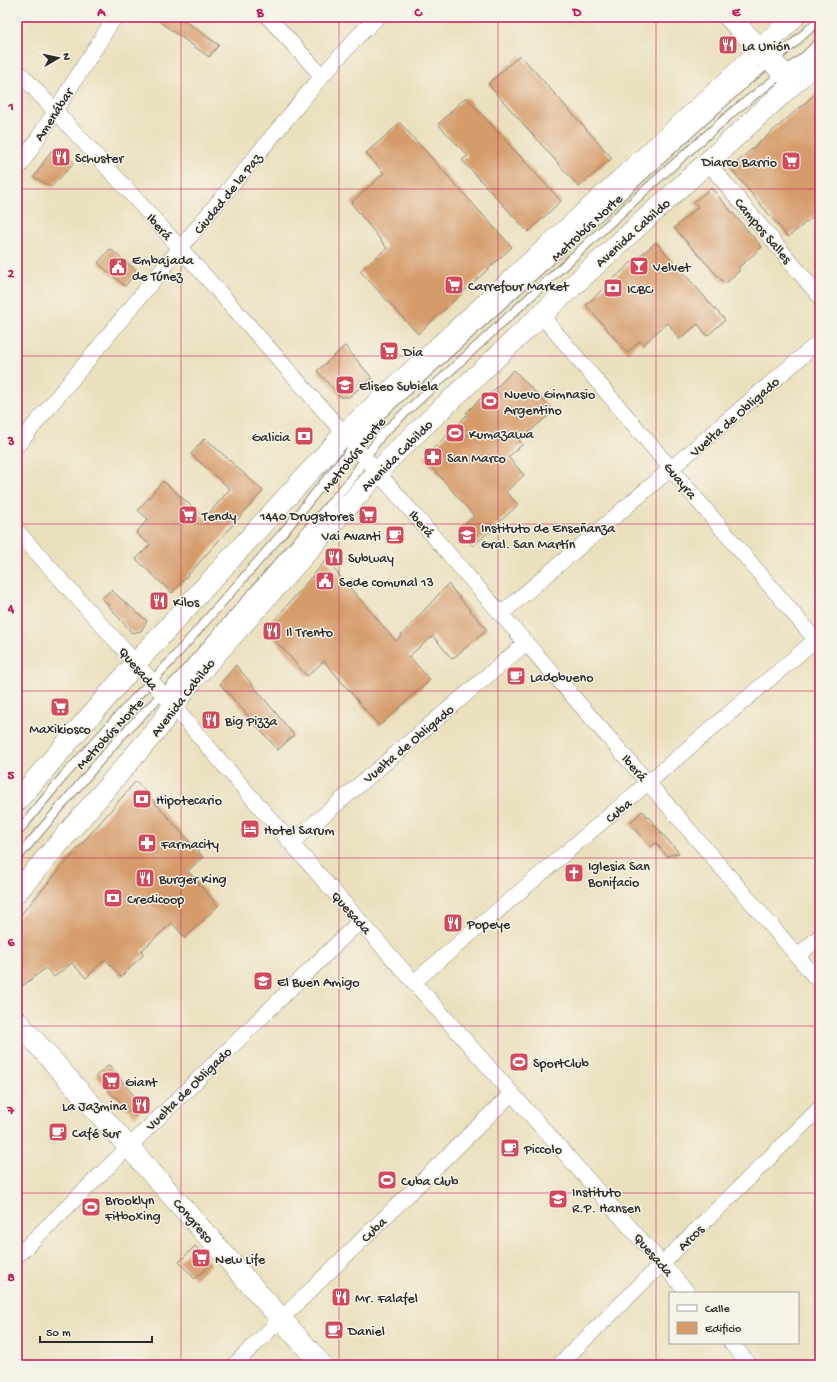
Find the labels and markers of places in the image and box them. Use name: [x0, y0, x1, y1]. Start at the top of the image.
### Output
restaurant icon: La Unión: [717, 34, 739, 56]
place label: La Unión: [742, 39, 790, 56]
restaurant icon: Schuster: [50, 146, 72, 168]
supermarket icon: Diarco Barrio: [780, 150, 802, 172]
place label: Schuster: [75, 151, 124, 168]
place label: Diarco Barrio: [701, 155, 777, 172]
place label: Embajada de Túnez: [132, 253, 195, 286]
bar icon: Velvet: [628, 255, 650, 277]
public building icon: Embajada de Túnez: [107, 256, 129, 278]
place label: Velvet: [652, 260, 691, 277]
supermarket icon: Carrefour Market: [443, 274, 465, 296]
bank icon: ICBC: [602, 277, 624, 299]
place label: Carrefour Market: [468, 279, 570, 296]
place label: ICBC: [627, 282, 654, 299]
supermarket icon: Dia: [378, 340, 400, 362]
place label: Dia: [402, 345, 424, 362]
school or university icon: Eliseo Subiela: [334, 374, 356, 396]
place label: Eliseo Subiela: [359, 379, 440, 396]
place label: Nuevo Gimnasio Argentino: [504, 387, 595, 420]
sports icon: Nuevo Gimnasio Argentino: [479, 390, 501, 412]
sports icon: Kumazawa: [444, 422, 466, 444]
bank icon: Galicia: [293, 425, 315, 447]
place label: Kumazawa: [469, 427, 535, 444]
place label: Galicia: [252, 430, 291, 447]
pharmacy icon: San Marco: [422, 446, 444, 468]
place label: San Marco: [447, 451, 506, 468]
supermarket icon: Tendy: [177, 504, 199, 526]
supermarket icon: 1440 Drugstores: [357, 504, 379, 526]
place label: Tendy: [201, 509, 236, 526]
place label: 1440 Drugstores: [259, 509, 355, 526]
place label: Instituto de Enseñanza Gral. San Martín: [481, 521, 616, 554]
cafe icon: Vai Avanti: [384, 524, 406, 546]
school or university icon: Instituto de Enseñanza Gral. San Martín: [456, 524, 478, 546]
place label: Vai Avanti: [320, 529, 381, 546]
restaurant icon: Subway: [323, 546, 345, 568]
place label: Subway: [348, 551, 394, 568]
public building icon: Sede comunal 13: [314, 570, 336, 592]
place label: Sede comunal 13: [339, 575, 434, 592]
restaurant icon: Kilos: [148, 590, 170, 612]
place label: Kilos: [173, 595, 200, 612]
restaurant icon: Il Trento: [261, 620, 283, 642]
place label: Il Trento: [286, 625, 333, 642]
cafe icon: Ladobueno: [505, 665, 527, 687]
place label: Ladobueno: [530, 670, 593, 687]
supermarket icon: Maxikiosco: [49, 696, 71, 718]
restaurant icon: Big Pizza: [200, 709, 222, 731]
place label: Big Pizza: [224, 714, 279, 731]
place label: Maxikiosco: [29, 722, 91, 739]
bank icon: Hipotecario: [131, 788, 153, 810]
place label: Hipotecario: [156, 793, 222, 810]
hotel icon: Hotel Sarum: [239, 818, 261, 840]
place label: Hotel Sarum: [264, 823, 334, 840]
pharmacy icon: Farmacity: [136, 832, 158, 854]
place label: Farmacity: [160, 837, 219, 854]
place label: Iglesia San Bonifacio: [587, 859, 650, 892]
church icon: Iglesia San Bonifacio: [563, 862, 585, 884]
restaurant icon: Burger King: [134, 867, 156, 889]
place label: Burger King: [158, 872, 227, 889]
bank icon: Credicoop: [102, 887, 124, 909]
place label: Credicoop: [127, 892, 184, 909]
restaurant icon: Popeye: [442, 912, 464, 934]
place label: Popeye: [466, 917, 511, 934]
school or university icon: El Buen Amigo: [252, 970, 274, 992]
place label: El Buen Amigo: [277, 975, 360, 992]
sports icon: SportClub: [508, 1051, 530, 1073]
place label: SportClub: [533, 1056, 590, 1073]
supermarket icon: Giant: [100, 1070, 122, 1092]
place label: Giant: [125, 1075, 158, 1092]
restaurant icon: La Jazmina: [130, 1094, 152, 1116]
place label: La Jazmina: [62, 1099, 128, 1116]
cafe icon: Café Sur: [47, 1121, 69, 1143]
place label: Café Sur: [72, 1126, 121, 1143]
cafe icon: Piccolo: [499, 1137, 521, 1159]
place label: Piccolo: [523, 1142, 562, 1159]
sports icon: Cuba Club: [376, 1169, 398, 1191]
place label: Cuba Club: [401, 1174, 459, 1191]
place label: Instituto R.P. Hansen: [572, 1185, 641, 1218]
school or university icon: Instituto R.P. Hansen: [547, 1188, 569, 1210]
place label: Brooklyn Fitboxing: [104, 1193, 161, 1226]
sports icon: Brooklyn Fitboxing: [80, 1196, 102, 1218]
supermarket icon: New Life: [190, 1247, 212, 1269]
place label: New Life: [215, 1252, 266, 1269]
restaurant icon: Mr. Falafel: [330, 1286, 352, 1308]
place label: Mr. Falafel: [355, 1291, 418, 1308]
cafe icon: Daniel: [323, 1319, 345, 1341]
place label: Daniel: [347, 1324, 385, 1341]

